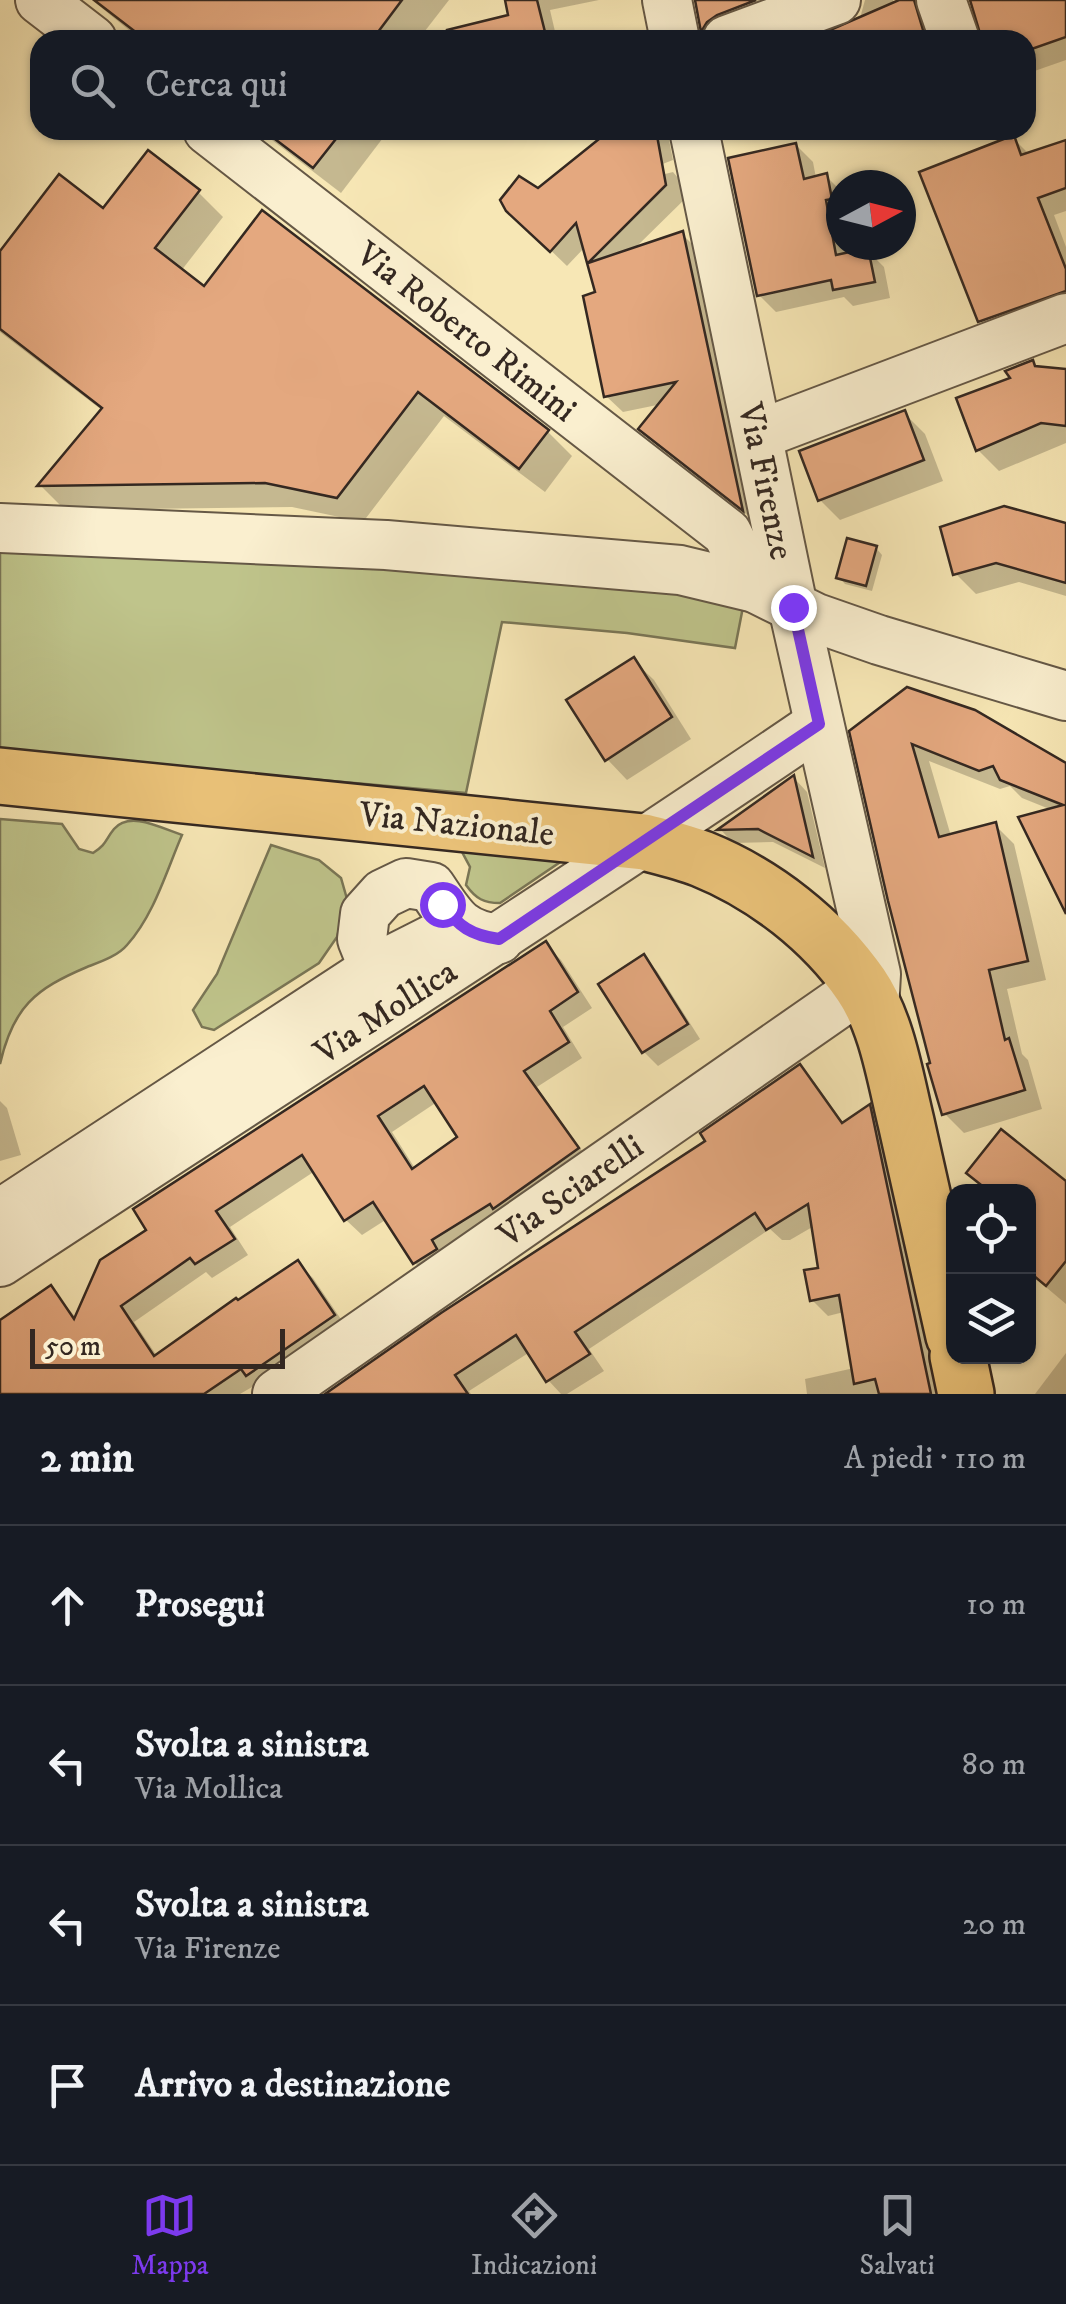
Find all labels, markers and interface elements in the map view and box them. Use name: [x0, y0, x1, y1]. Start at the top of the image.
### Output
search box: [30, 30, 1036, 140]
icon: search: [65, 58, 120, 113]
text: Cerca qui: [145, 61, 288, 109]
north arrow: [826, 170, 916, 260]
street label: Via Roberto Rimini: [346, 232, 585, 432]
street label: Via Firenze: [727, 398, 803, 564]
route end: [771, 585, 817, 631]
street label: Via Nazionale: [356, 793, 556, 857]
route start: [420, 882, 466, 928]
street label: Via Mollica: [305, 950, 466, 1076]
street label: Via Sciarelli: [489, 1125, 653, 1258]
map controls: [946, 1184, 1036, 1364]
button: locate: [946, 1184, 1036, 1274]
button: layers: [946, 1274, 1036, 1364]
scale bar: [30, 1324, 285, 1368]
text: 50 m: [45, 1329, 101, 1364]
text: 2 min: [40, 1433, 134, 1485]
text: A piedi · 110 m: [844, 1439, 1026, 1479]
icon: ahead: [40, 1578, 95, 1633]
text: Prosegui: [135, 1581, 265, 1629]
text: 10 m: [966, 1585, 1026, 1625]
text: Svolta a sinistra: [135, 1721, 369, 1769]
icon: left: [40, 1738, 95, 1793]
text: 80 m: [962, 1745, 1026, 1785]
text: Via Mollica: [135, 1769, 283, 1809]
text: Svolta a sinistra: [135, 1881, 369, 1929]
icon: left: [40, 1898, 95, 1953]
text: 20 m: [962, 1905, 1026, 1945]
text: Via Firenze: [135, 1929, 281, 1969]
icon: arrive: [40, 2058, 95, 2113]
text: Arrivo a destinazione: [135, 2061, 450, 2109]
tab: Mappa: [131, 2188, 209, 2283]
tab: Indicazioni: [471, 2188, 597, 2283]
tab: Salvati: [860, 2188, 935, 2283]

